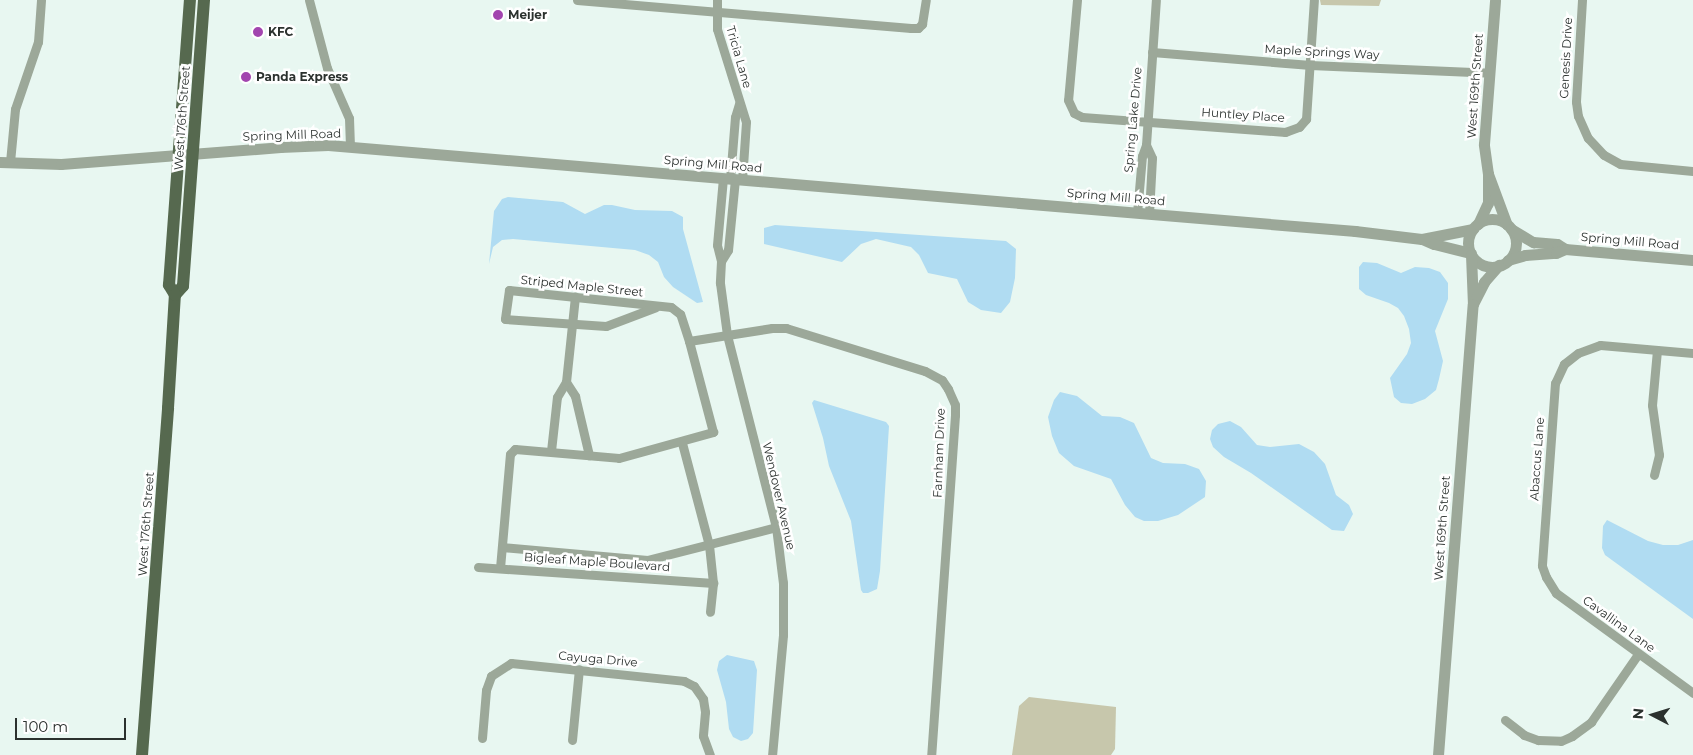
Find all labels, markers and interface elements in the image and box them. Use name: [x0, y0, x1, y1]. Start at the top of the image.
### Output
place label: Meijer: [508, 8, 547, 22]
marker: Meijer: [492, 9, 504, 21]
street label: Genesis Drive: [1557, 17, 1575, 99]
street label: Tricia Lane: [723, 24, 755, 90]
place label: KFC: [268, 25, 293, 39]
marker: KFC: [252, 26, 264, 38]
street label: West 169th Street: [1464, 33, 1486, 139]
street label: Maple Springs Way: [1264, 42, 1380, 62]
street label: West 176th Street: [171, 65, 193, 171]
street label: Spring Lake Drive: [1121, 67, 1145, 173]
place label: Panda Express: [256, 70, 348, 84]
marker: Panda Express: [240, 71, 252, 83]
street label: Huntley Place: [1201, 105, 1285, 125]
street label: Spring Mill Road: [242, 126, 342, 144]
street label: Spring Mill Road: [663, 153, 763, 175]
street label: Spring Mill Road: [1066, 186, 1166, 208]
street label: Spring Mill Road: [1580, 230, 1680, 252]
street label: Striped Maple Street: [520, 272, 644, 300]
street label: Farnham Drive: [930, 408, 948, 498]
street label: Abaccus Lane: [1527, 417, 1547, 501]
street label: Wendover Avenue: [760, 441, 798, 551]
street label: West 176th Street: [135, 471, 157, 577]
street label: West 169th Street: [1431, 475, 1453, 581]
street label: Bigleaf Maple Boulevard: [523, 550, 671, 574]
street label: Cavallina Lane: [1580, 593, 1658, 655]
street label: Cayuga Drive: [558, 648, 638, 670]
north arrow: [1628, 690, 1678, 740]
text: N: [1629, 707, 1648, 720]
scale bar: [18, 708, 129, 740]
text: 100 m: [23, 717, 68, 736]

